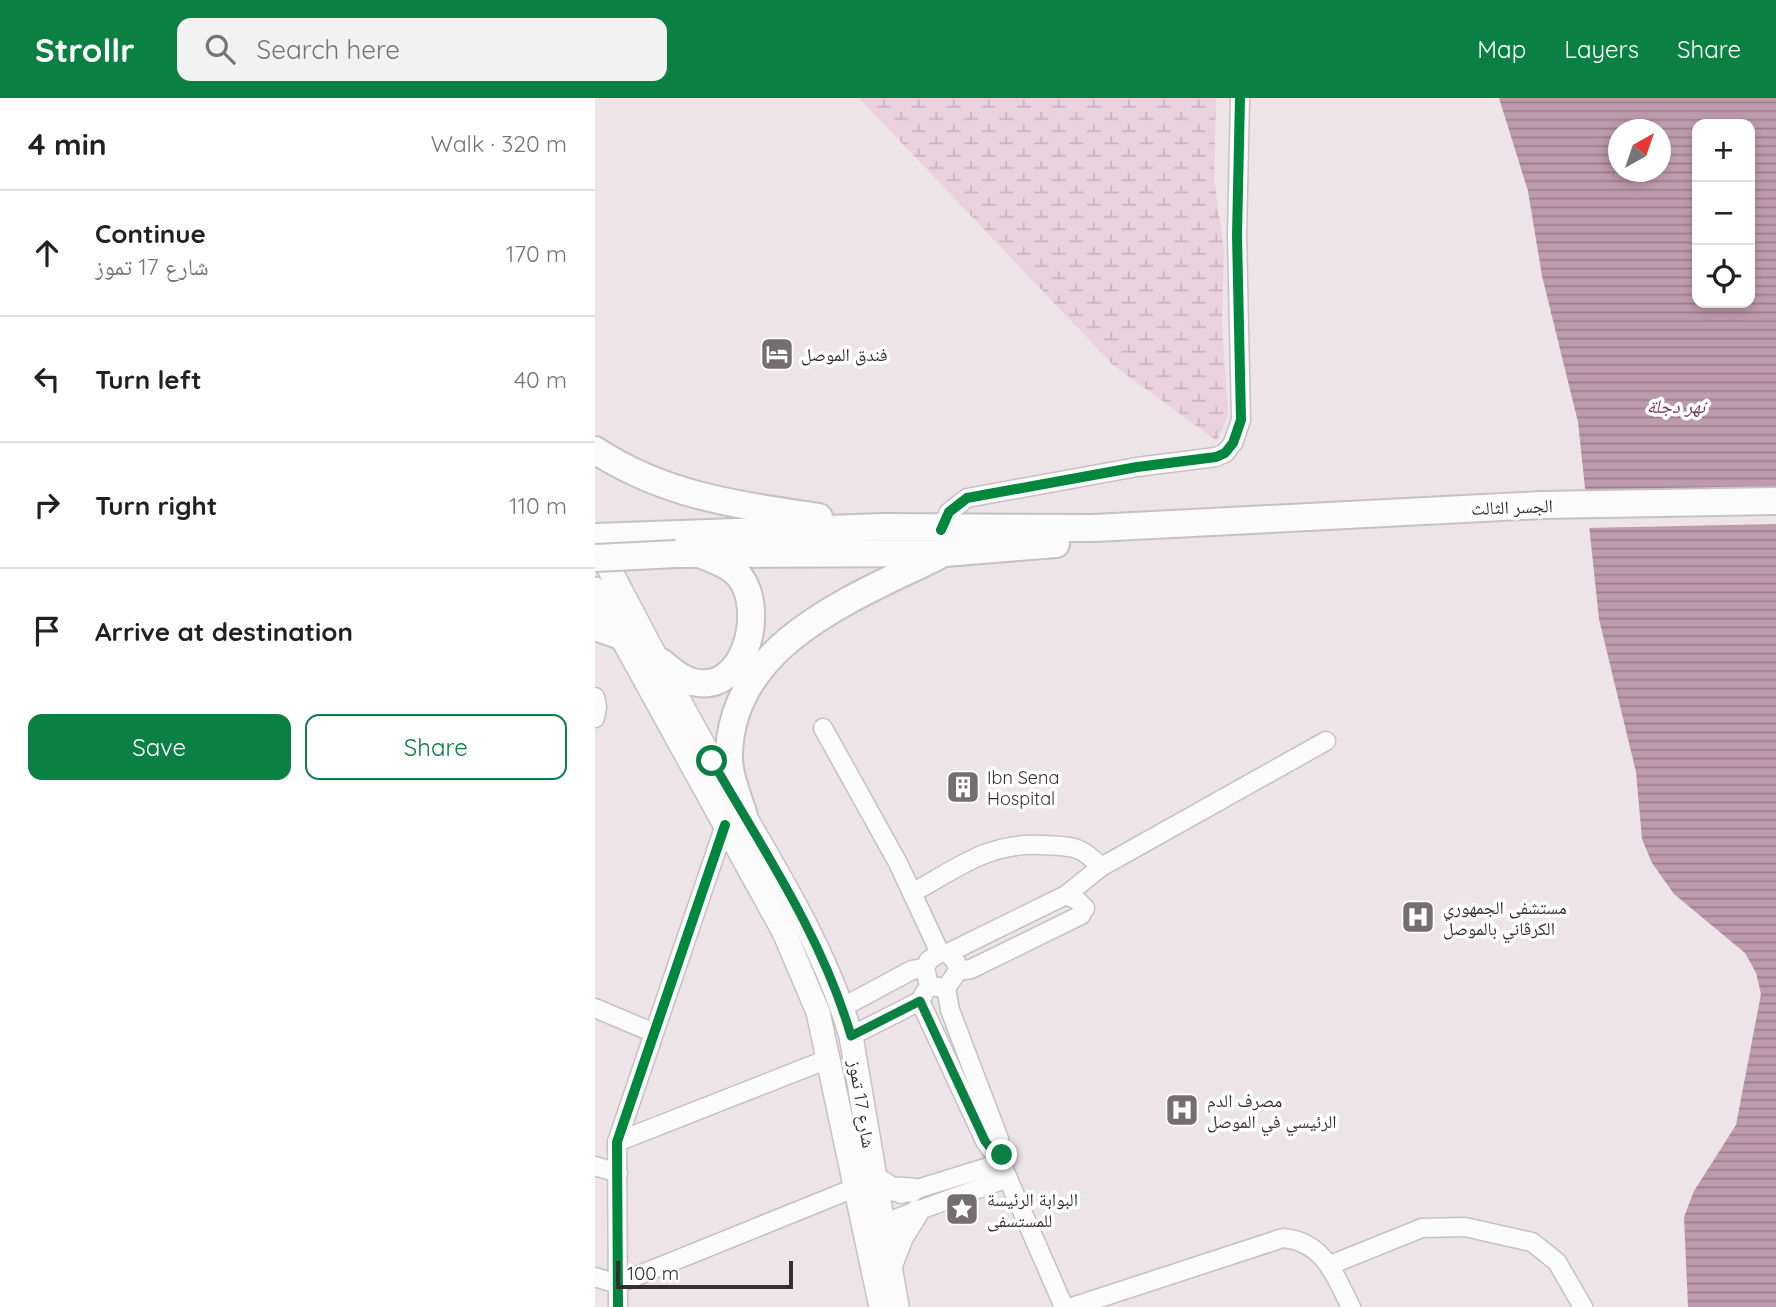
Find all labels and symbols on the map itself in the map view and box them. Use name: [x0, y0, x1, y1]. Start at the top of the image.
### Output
north arrow: [1608, 119, 1671, 182]
hotel icon: فندق الموصل: [758, 335, 796, 373]
place label: فندق الموصل: [801, 343, 888, 366]
water label: نهر دجلة: [1647, 394, 1708, 418]
street label: الجسر الثالث: [1471, 494, 1553, 520]
route start: [696, 745, 727, 776]
place label: Ibn Sena Hospital: [987, 766, 1059, 810]
building icon: Ibn Sena Hospital: [944, 768, 982, 806]
place label: مستشفى الجمهوري الكرڤاني بالموصل: [1443, 896, 1567, 943]
hospital icon: مستشفى الجمهوري الكرڤاني بالموصل: [1399, 898, 1437, 936]
street label: شارع 17 تموز: [844, 1057, 880, 1150]
place label: مصرف الدم الرئيسي في الموصل: [1207, 1089, 1337, 1136]
hospital icon: مصرف الدم الرئيسي في الموصل: [1163, 1091, 1201, 1129]
route end: [986, 1139, 1017, 1170]
place label: البوابة الرئيسة للمستسفى: [987, 1188, 1078, 1232]
place icon: البوابة الرئيسة للمستسفى: [943, 1190, 981, 1228]
scale bar: [616, 1258, 793, 1290]

